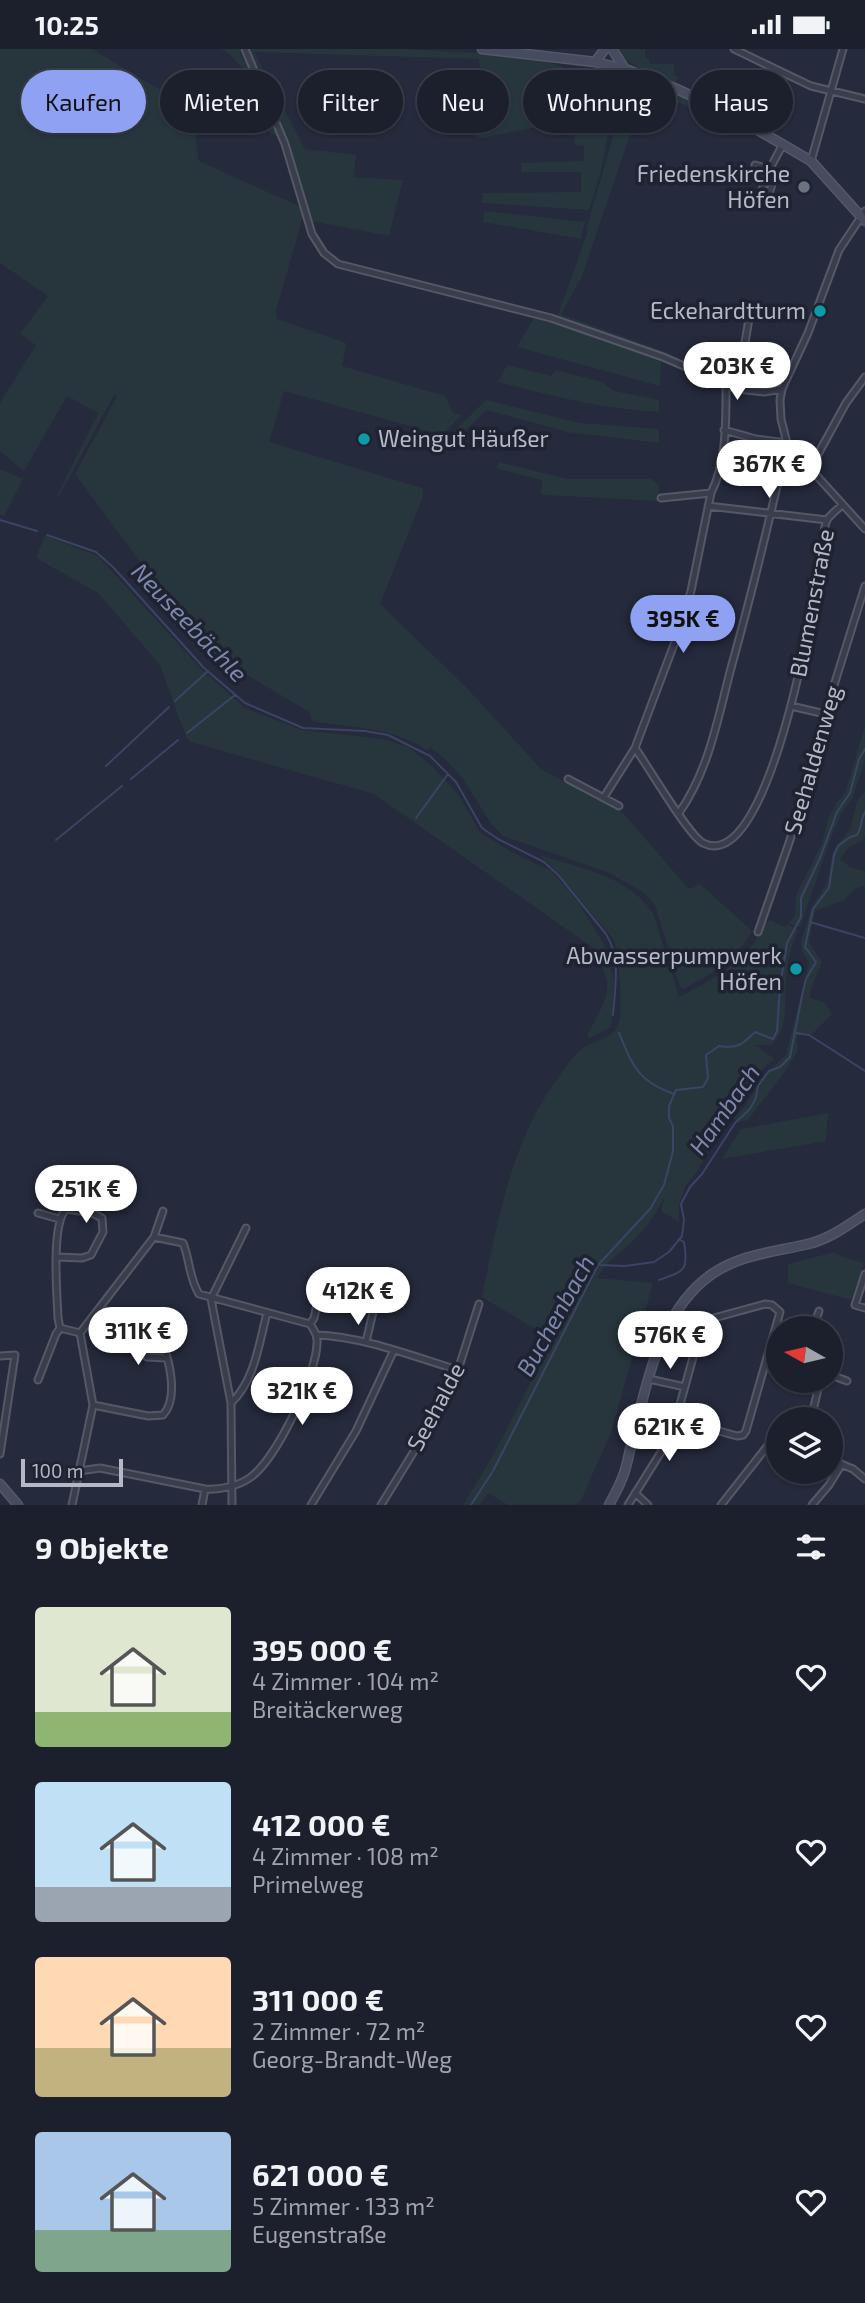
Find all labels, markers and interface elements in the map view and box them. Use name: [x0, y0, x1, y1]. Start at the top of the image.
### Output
text: 10:25: [35, 9, 99, 40]
chip: Kaufen: [21, 70, 146, 133]
chip: Mieten: [160, 70, 284, 133]
chip: Filter: [298, 70, 403, 133]
chip: Neu: [417, 70, 509, 133]
chip: Wohnung: [523, 70, 676, 133]
chip: Haus: [690, 70, 793, 133]
place label: Friedenskirche Höfen: [637, 159, 790, 213]
marker: Friedenskirche Höfen: [796, 179, 812, 195]
place label: Eckehardtturm: [650, 296, 806, 324]
marker: Eckehardtturm: [812, 303, 828, 319]
pin: 203K €: [680, 343, 794, 402]
text: 203K €: [699, 351, 775, 379]
place label: Weingut Häußer: [378, 424, 549, 452]
marker: Weingut Häußer: [356, 431, 372, 447]
pin: 367K €: [712, 441, 826, 500]
text: 367K €: [733, 449, 805, 477]
street label: Blumenstraße: [783, 526, 839, 679]
water label: Neuseebächle: [126, 556, 254, 688]
pin: 395K €: [626, 595, 740, 655]
text: 395K €: [646, 604, 720, 632]
street label: Seehaldenweg: [777, 682, 847, 837]
place label: Abwasserpumpwerk Höfen: [566, 941, 782, 995]
marker: Abwasserpumpwerk Höfen: [788, 961, 804, 977]
water label: Hambach: [682, 1058, 765, 1160]
pin: 251K €: [29, 1165, 143, 1225]
text: 251K €: [51, 1174, 121, 1202]
water label: Buchenbach: [510, 1250, 600, 1381]
pin: 412K €: [301, 1267, 415, 1327]
text: 412K €: [322, 1276, 394, 1304]
pin: 311K €: [81, 1307, 195, 1367]
pin: 576K €: [613, 1311, 727, 1371]
text: 311K €: [105, 1316, 172, 1344]
north arrow: [766, 1316, 844, 1393]
map controls: [766, 1316, 843, 1484]
text: 576K €: [634, 1320, 706, 1348]
street label: Seehalde: [400, 1358, 470, 1455]
pin: 321K €: [245, 1367, 359, 1427]
text: 321K €: [267, 1376, 337, 1404]
pin: 621K €: [612, 1403, 726, 1463]
button: layers: [766, 1407, 843, 1484]
text: 621K €: [634, 1412, 704, 1440]
scale bar: [21, 1456, 122, 1488]
text: 100 m: [32, 1459, 83, 1482]
icon: filters: [792, 1528, 830, 1566]
text: 9 Objekte: [35, 1529, 169, 1565]
text: 395 000 €: [252, 1631, 392, 1667]
icon: home: [91, 1635, 175, 1719]
icon: heart: [792, 1658, 830, 1696]
text: 4 Zimmer · 104 m²: [252, 1667, 439, 1695]
text: Breitäckerweg: [252, 1695, 403, 1723]
text: 412 000 €: [252, 1806, 391, 1842]
icon: home: [91, 1810, 175, 1894]
icon: heart: [792, 1833, 830, 1871]
text: 4 Zimmer · 108 m²: [252, 1842, 439, 1870]
text: Primelweg: [252, 1870, 364, 1898]
text: 311 000 €: [252, 1981, 384, 2017]
icon: home: [91, 1985, 175, 2069]
icon: heart: [792, 2008, 830, 2046]
text: 2 Zimmer · 72 m²: [252, 2017, 425, 2045]
text: Georg-Brandt-Weg: [252, 2045, 452, 2073]
text: 621 000 €: [252, 2156, 389, 2192]
icon: home: [91, 2160, 175, 2244]
icon: heart: [792, 2183, 830, 2221]
text: 5 Zimmer · 133 m²: [252, 2192, 435, 2220]
text: Eugenstraße: [252, 2220, 387, 2248]

